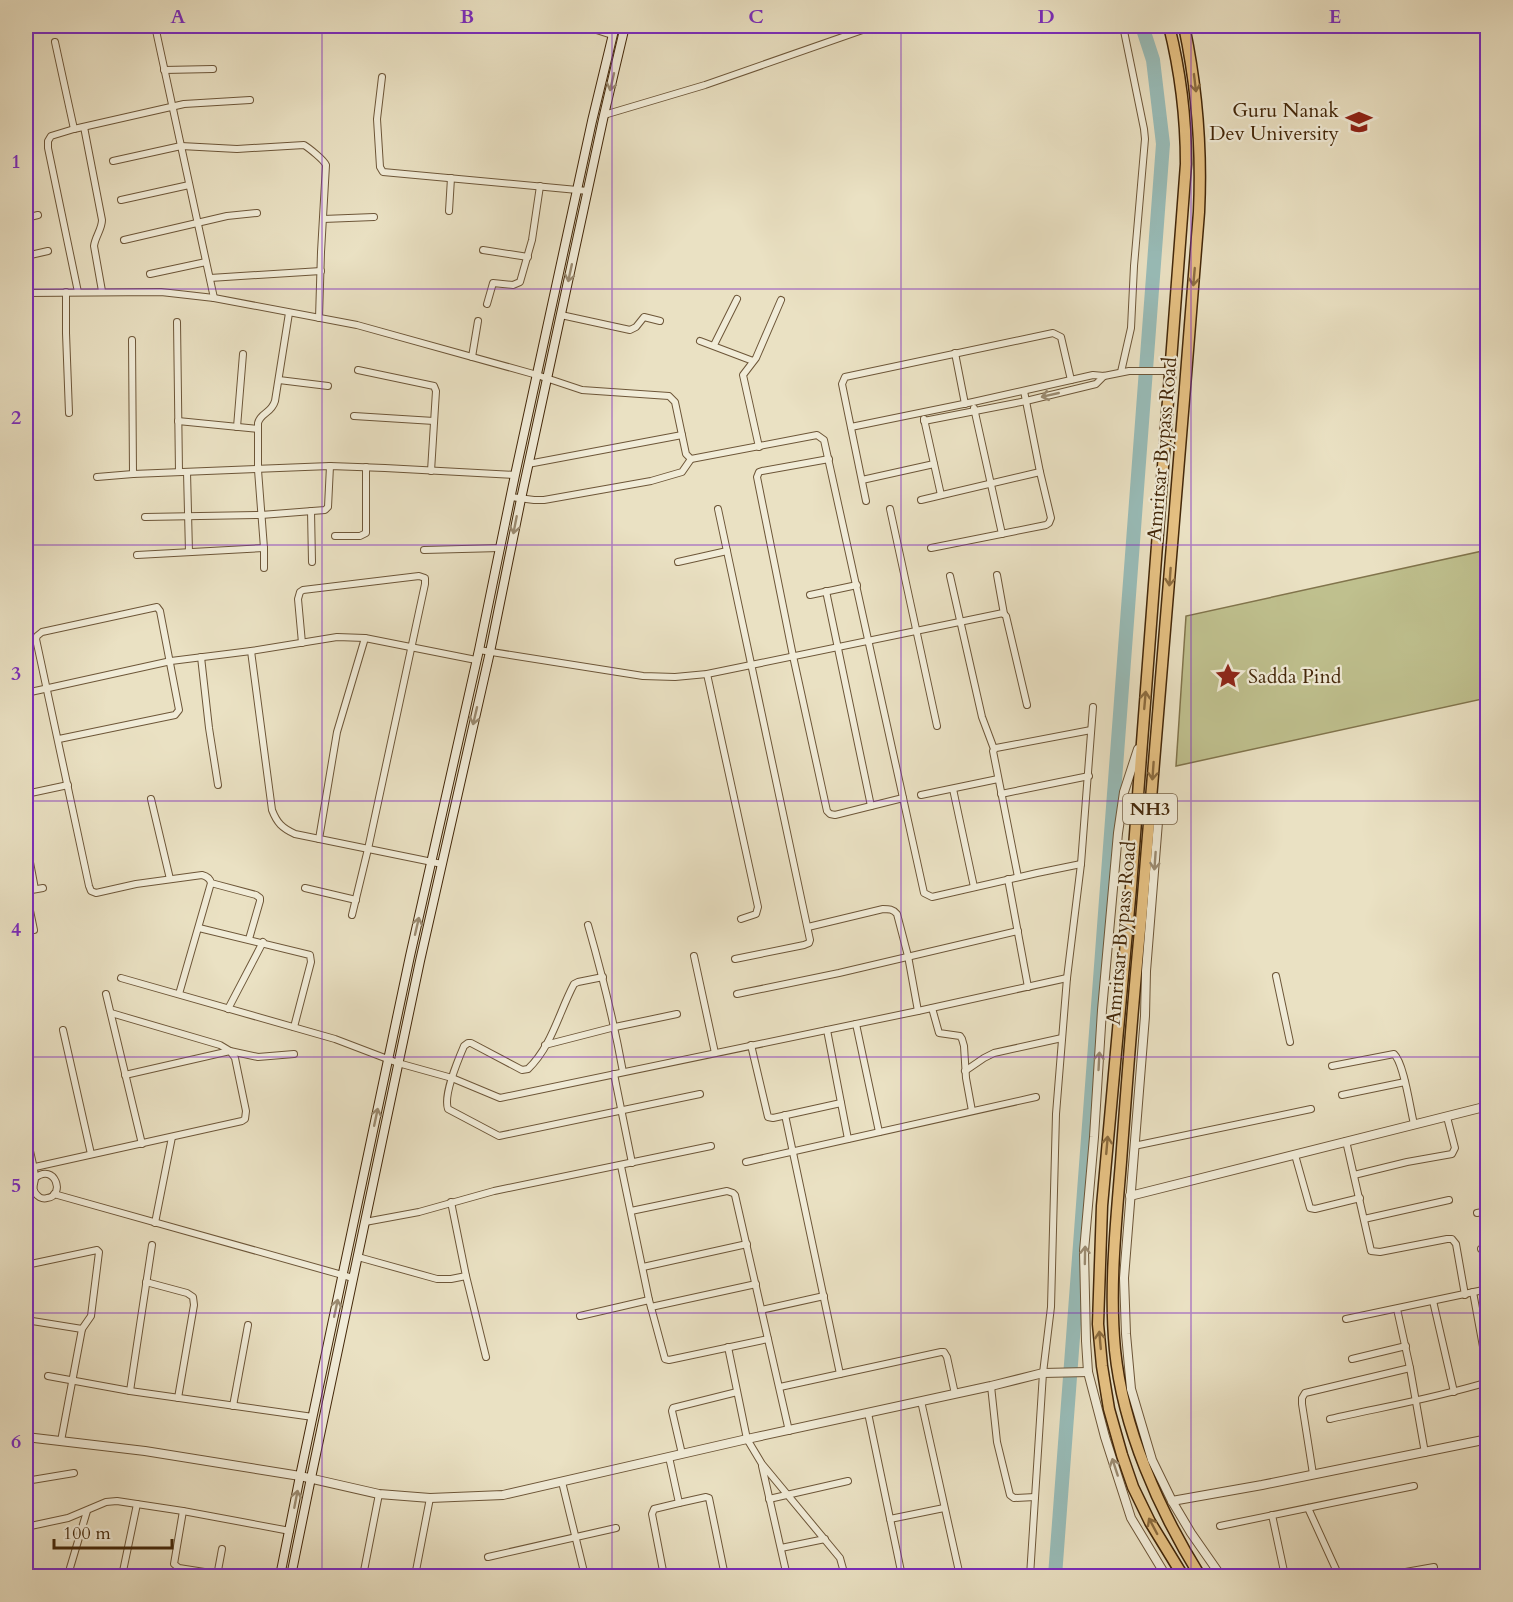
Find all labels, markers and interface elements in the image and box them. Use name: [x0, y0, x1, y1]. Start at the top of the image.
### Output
text: A: [170, 3, 186, 30]
text: B: [460, 3, 474, 30]
text: C: [748, 3, 764, 30]
text: D: [1037, 3, 1055, 30]
text: E: [1329, 3, 1341, 30]
one-way arrow: [606, 73, 618, 92]
one-way arrow: [1190, 73, 1201, 92]
place label: Guru Nanak Dev University: [1209, 97, 1339, 147]
school or university icon: Guru Nanak Dev University: [1344, 107, 1374, 137]
text: 1: [11, 148, 21, 175]
one-way arrow: [564, 263, 575, 282]
one-way arrow: [1188, 267, 1199, 287]
street label: Amritsar Bypass Road: [1141, 356, 1184, 542]
one-way arrow: [1041, 390, 1060, 402]
text: 2: [11, 404, 21, 431]
one-way arrow: [509, 515, 520, 534]
one-way arrow: [1164, 566, 1175, 586]
text: 3: [11, 660, 21, 687]
place icon: Sadda Pind: [1213, 661, 1243, 691]
place label: Sadda Pind: [1248, 663, 1342, 690]
one-way arrow: [1140, 691, 1151, 711]
one-way arrow: [468, 706, 480, 725]
one-way arrow: [1148, 760, 1159, 780]
road number: NH3: [1123, 794, 1177, 824]
street label: Amritsar Bypass Road: [1100, 840, 1143, 1026]
one-way arrow: [1149, 850, 1160, 870]
text: 4: [11, 916, 21, 943]
one-way arrow: [412, 917, 423, 936]
one-way arrow: [1093, 1051, 1104, 1071]
one-way arrow: [371, 1108, 383, 1127]
one-way arrow: [1102, 1136, 1113, 1156]
text: 5: [11, 1172, 21, 1199]
one-way arrow: [1079, 1246, 1091, 1266]
one-way arrow: [331, 1298, 342, 1318]
one-way arrow: [1094, 1331, 1105, 1351]
text: 6: [11, 1428, 21, 1455]
one-way arrow: [1109, 1458, 1120, 1477]
one-way arrow: [291, 1489, 302, 1509]
scale bar: [54, 1512, 172, 1550]
one-way arrow: [1147, 1518, 1159, 1535]
text: 100 m: [63, 1521, 111, 1546]

